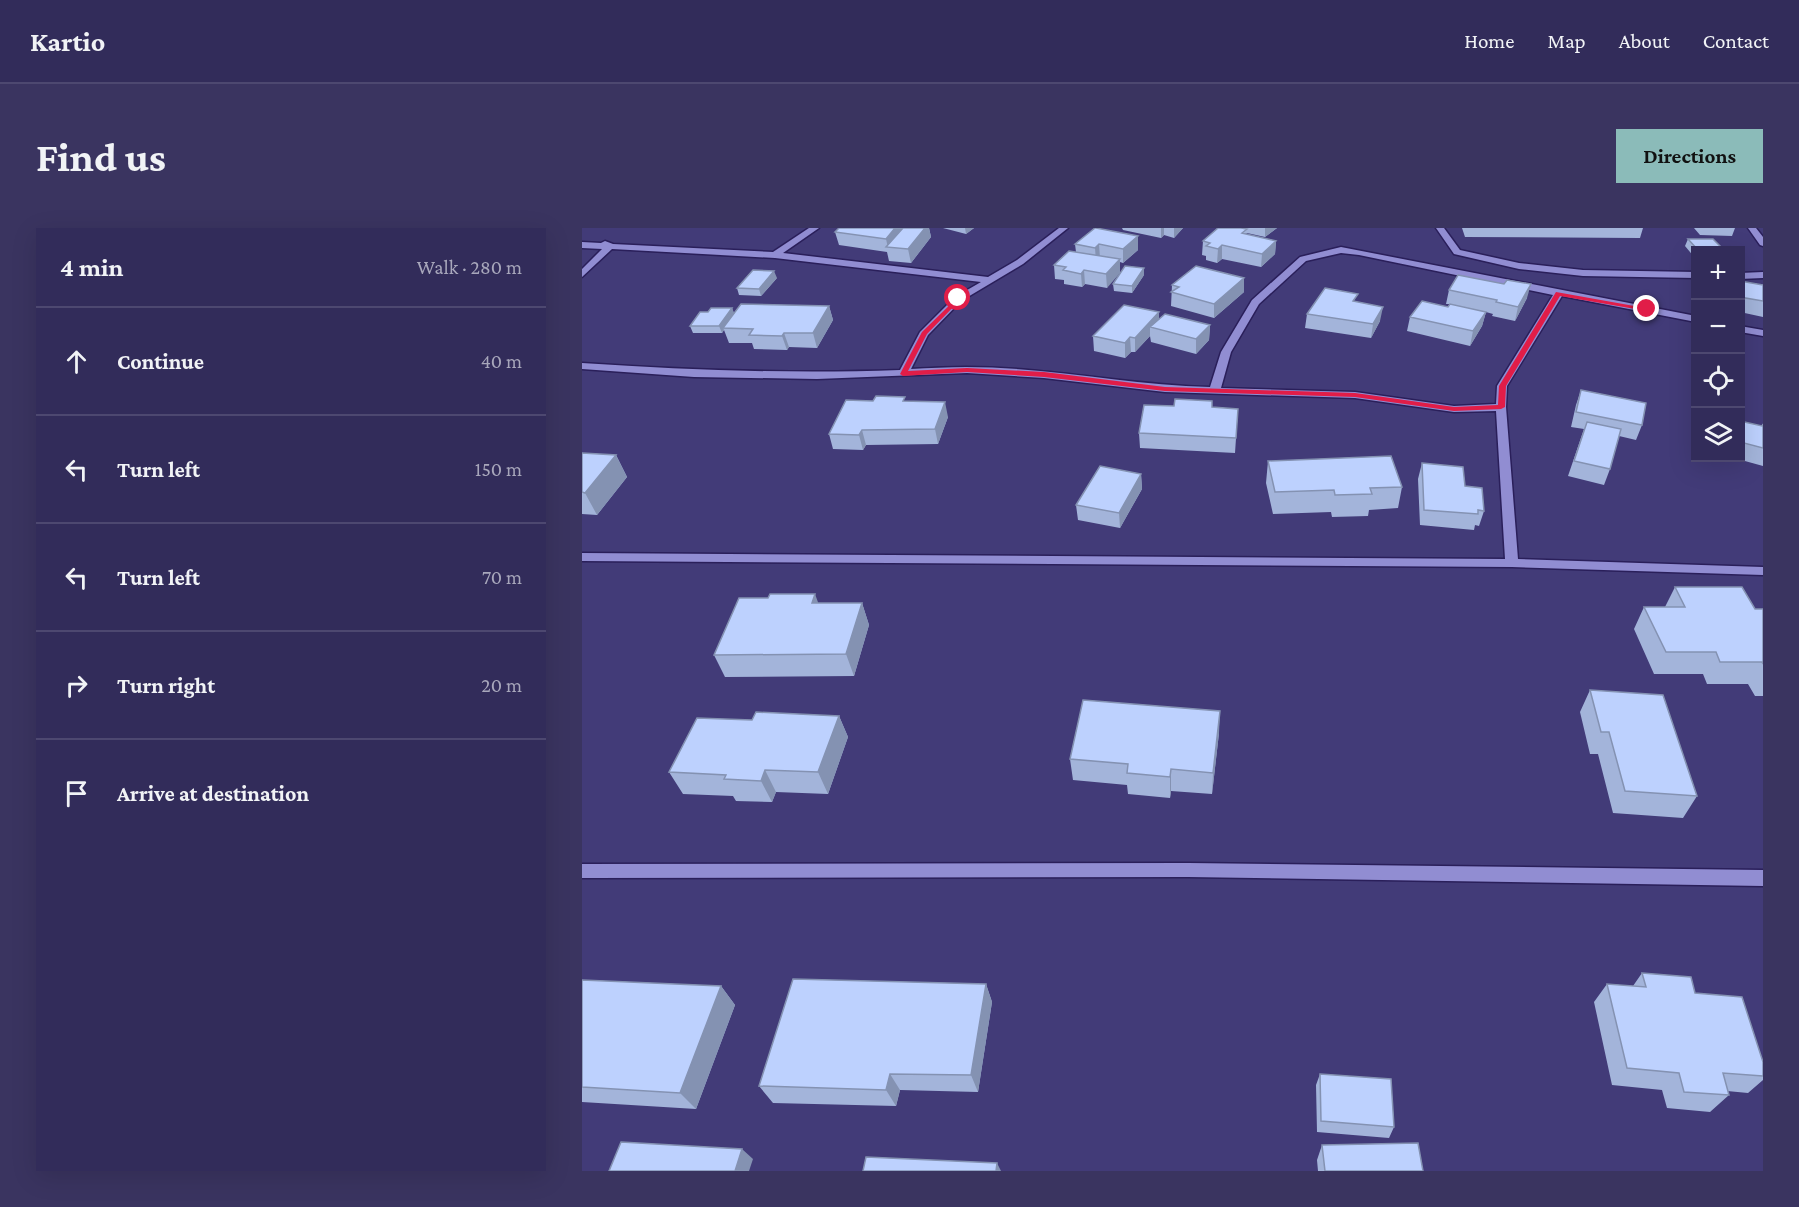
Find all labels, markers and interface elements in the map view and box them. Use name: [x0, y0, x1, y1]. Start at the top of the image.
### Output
text: Kartio: [30, 26, 105, 57]
text: Home: [1464, 29, 1514, 53]
text: Map: [1547, 29, 1586, 53]
text: About: [1619, 29, 1670, 53]
text: Contact: [1703, 29, 1769, 53]
button: Directions: [1616, 129, 1763, 183]
text: Find us: [36, 133, 166, 180]
map controls: [1691, 246, 1745, 462]
button: +: [1691, 246, 1745, 300]
text: 4 min: [60, 253, 124, 282]
text: Walk · 280 m: [417, 256, 522, 278]
route start: [944, 284, 970, 310]
route end: [1633, 295, 1659, 321]
button: −: [1691, 300, 1745, 354]
icon: ahead: [60, 345, 93, 378]
text: Continue: [117, 349, 204, 374]
text: 40 m: [481, 350, 522, 372]
button: locate: [1691, 354, 1745, 408]
button: layers: [1691, 408, 1745, 462]
icon: left: [60, 453, 93, 486]
text: Turn left: [117, 457, 200, 482]
text: 150 m: [475, 458, 522, 480]
icon: left: [60, 561, 93, 594]
text: Turn left: [117, 565, 200, 590]
text: 70 m: [482, 566, 522, 588]
icon: right: [60, 669, 93, 702]
text: Turn right: [117, 673, 215, 698]
text: 20 m: [481, 674, 522, 696]
icon: arrive: [60, 777, 93, 810]
text: Arrive at destination: [117, 781, 309, 806]

